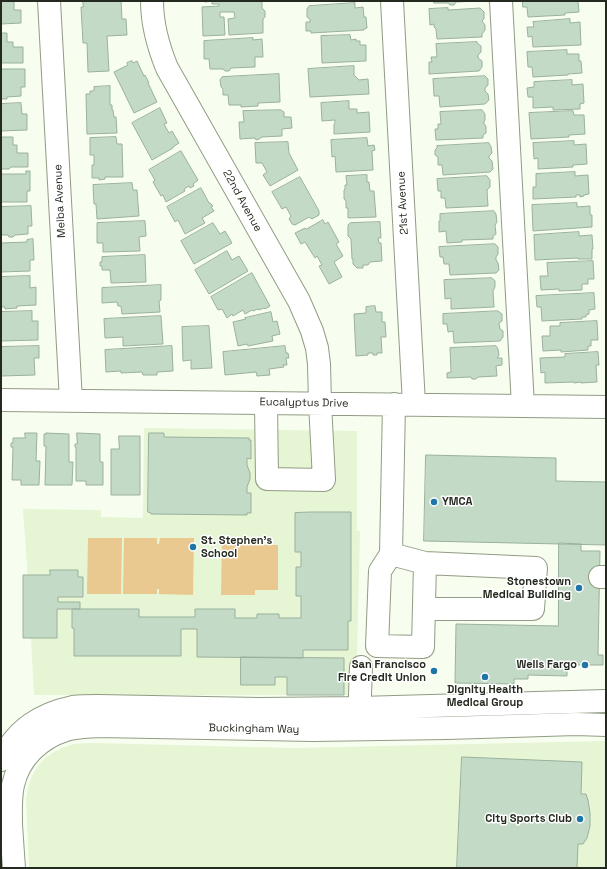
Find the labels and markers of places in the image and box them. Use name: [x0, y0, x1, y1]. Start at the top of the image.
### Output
place label: YMCA: [442, 495, 473, 509]
marker: YMCA: [429, 497, 439, 507]
place label: St. Stephen's School: [201, 534, 272, 560]
marker: St. Stephen's School: [188, 542, 198, 552]
place label: Stonestown Medical Building: [483, 575, 571, 601]
marker: Stonestown Medical Building: [574, 583, 584, 593]
place label: San Francisco Fire Credit Union: [338, 658, 426, 684]
place label: Wells Fargo: [516, 658, 577, 672]
marker: Wells Fargo: [580, 660, 590, 670]
marker: San Francisco Fire Credit Union: [429, 666, 439, 676]
marker: Dignity Health Medical Group: [480, 672, 490, 682]
place label: Dignity Health Medical Group: [447, 683, 523, 709]
place label: City Sports Club: [485, 812, 572, 826]
marker: City Sports Club: [575, 814, 585, 824]

